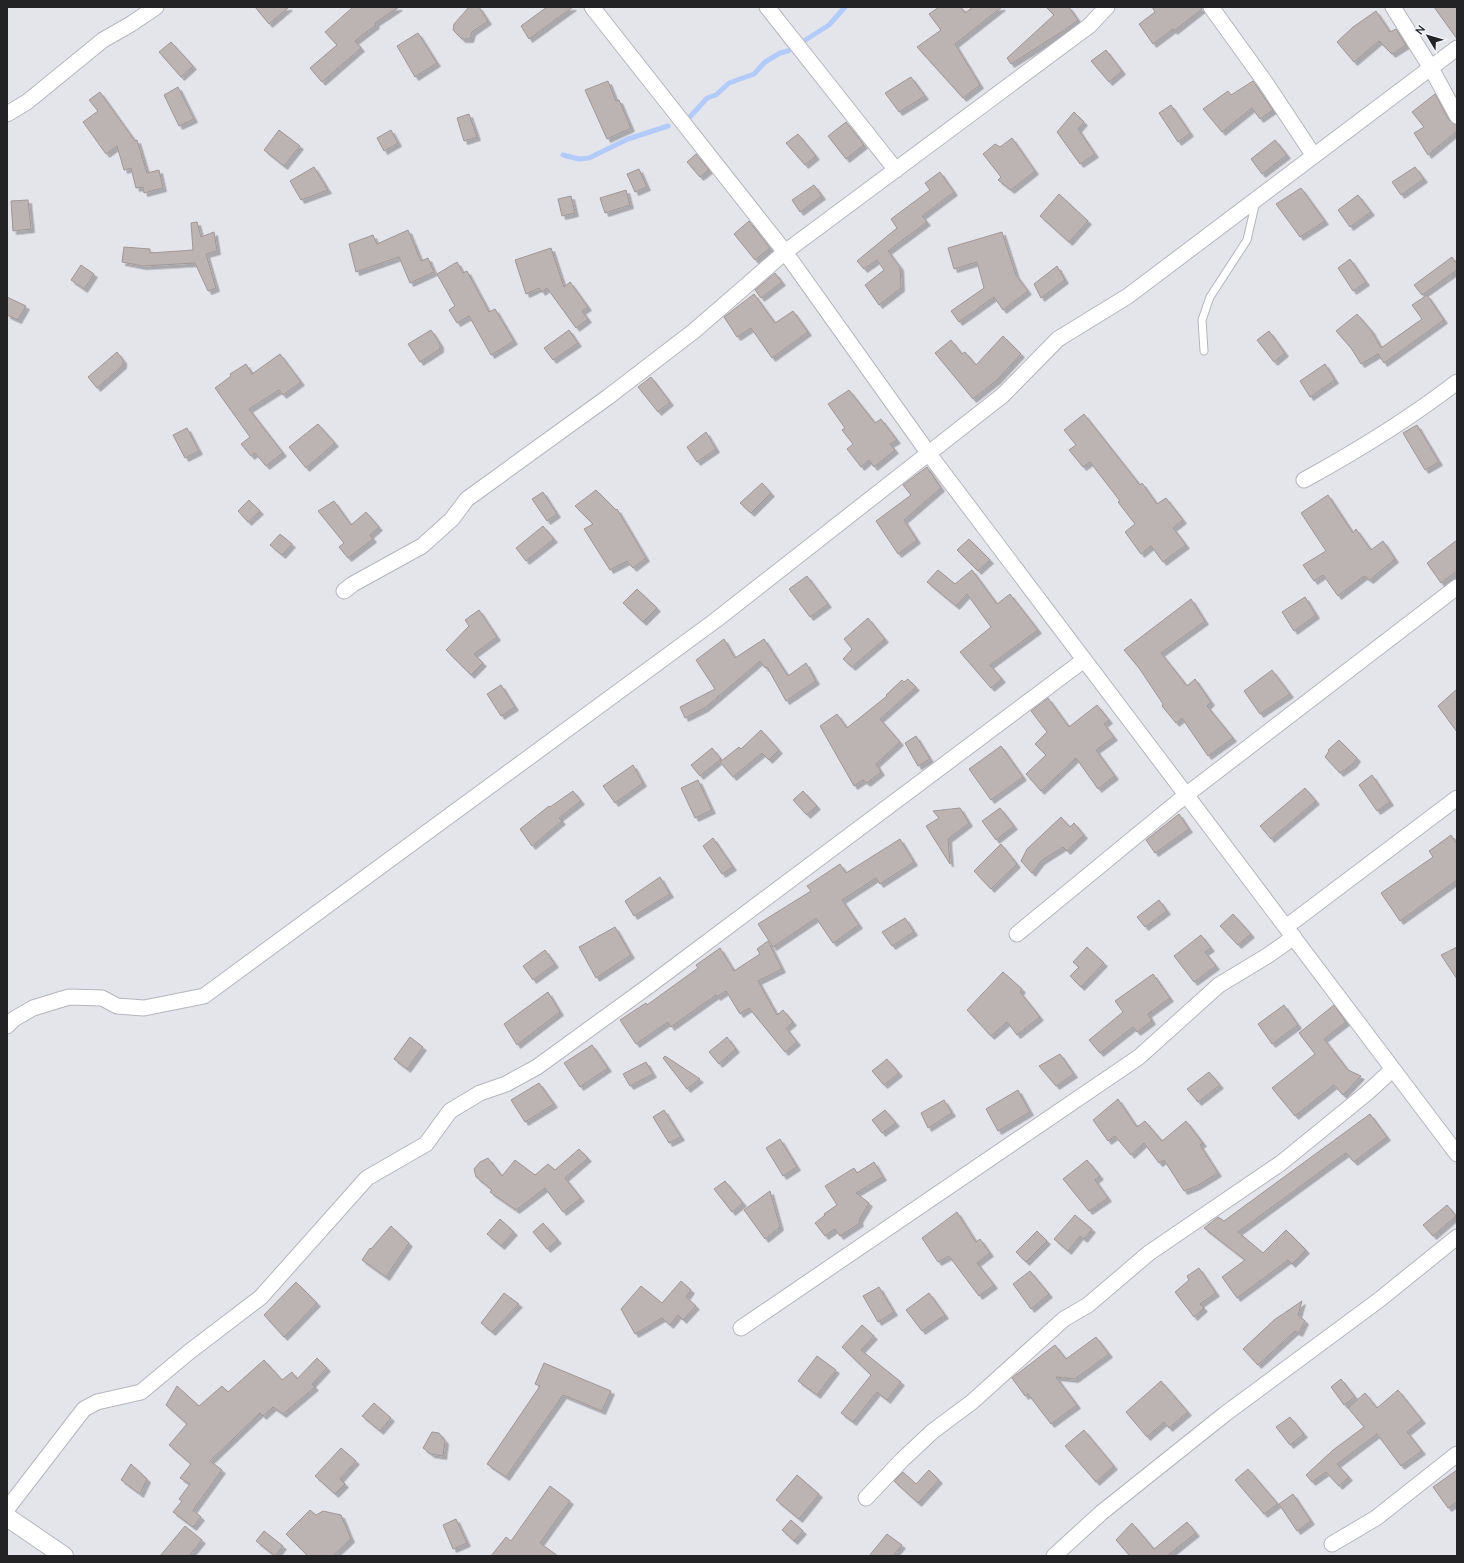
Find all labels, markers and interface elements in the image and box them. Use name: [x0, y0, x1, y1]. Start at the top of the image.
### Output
north arrow: [1408, 16, 1448, 56]
text: N: [1412, 22, 1429, 38]

